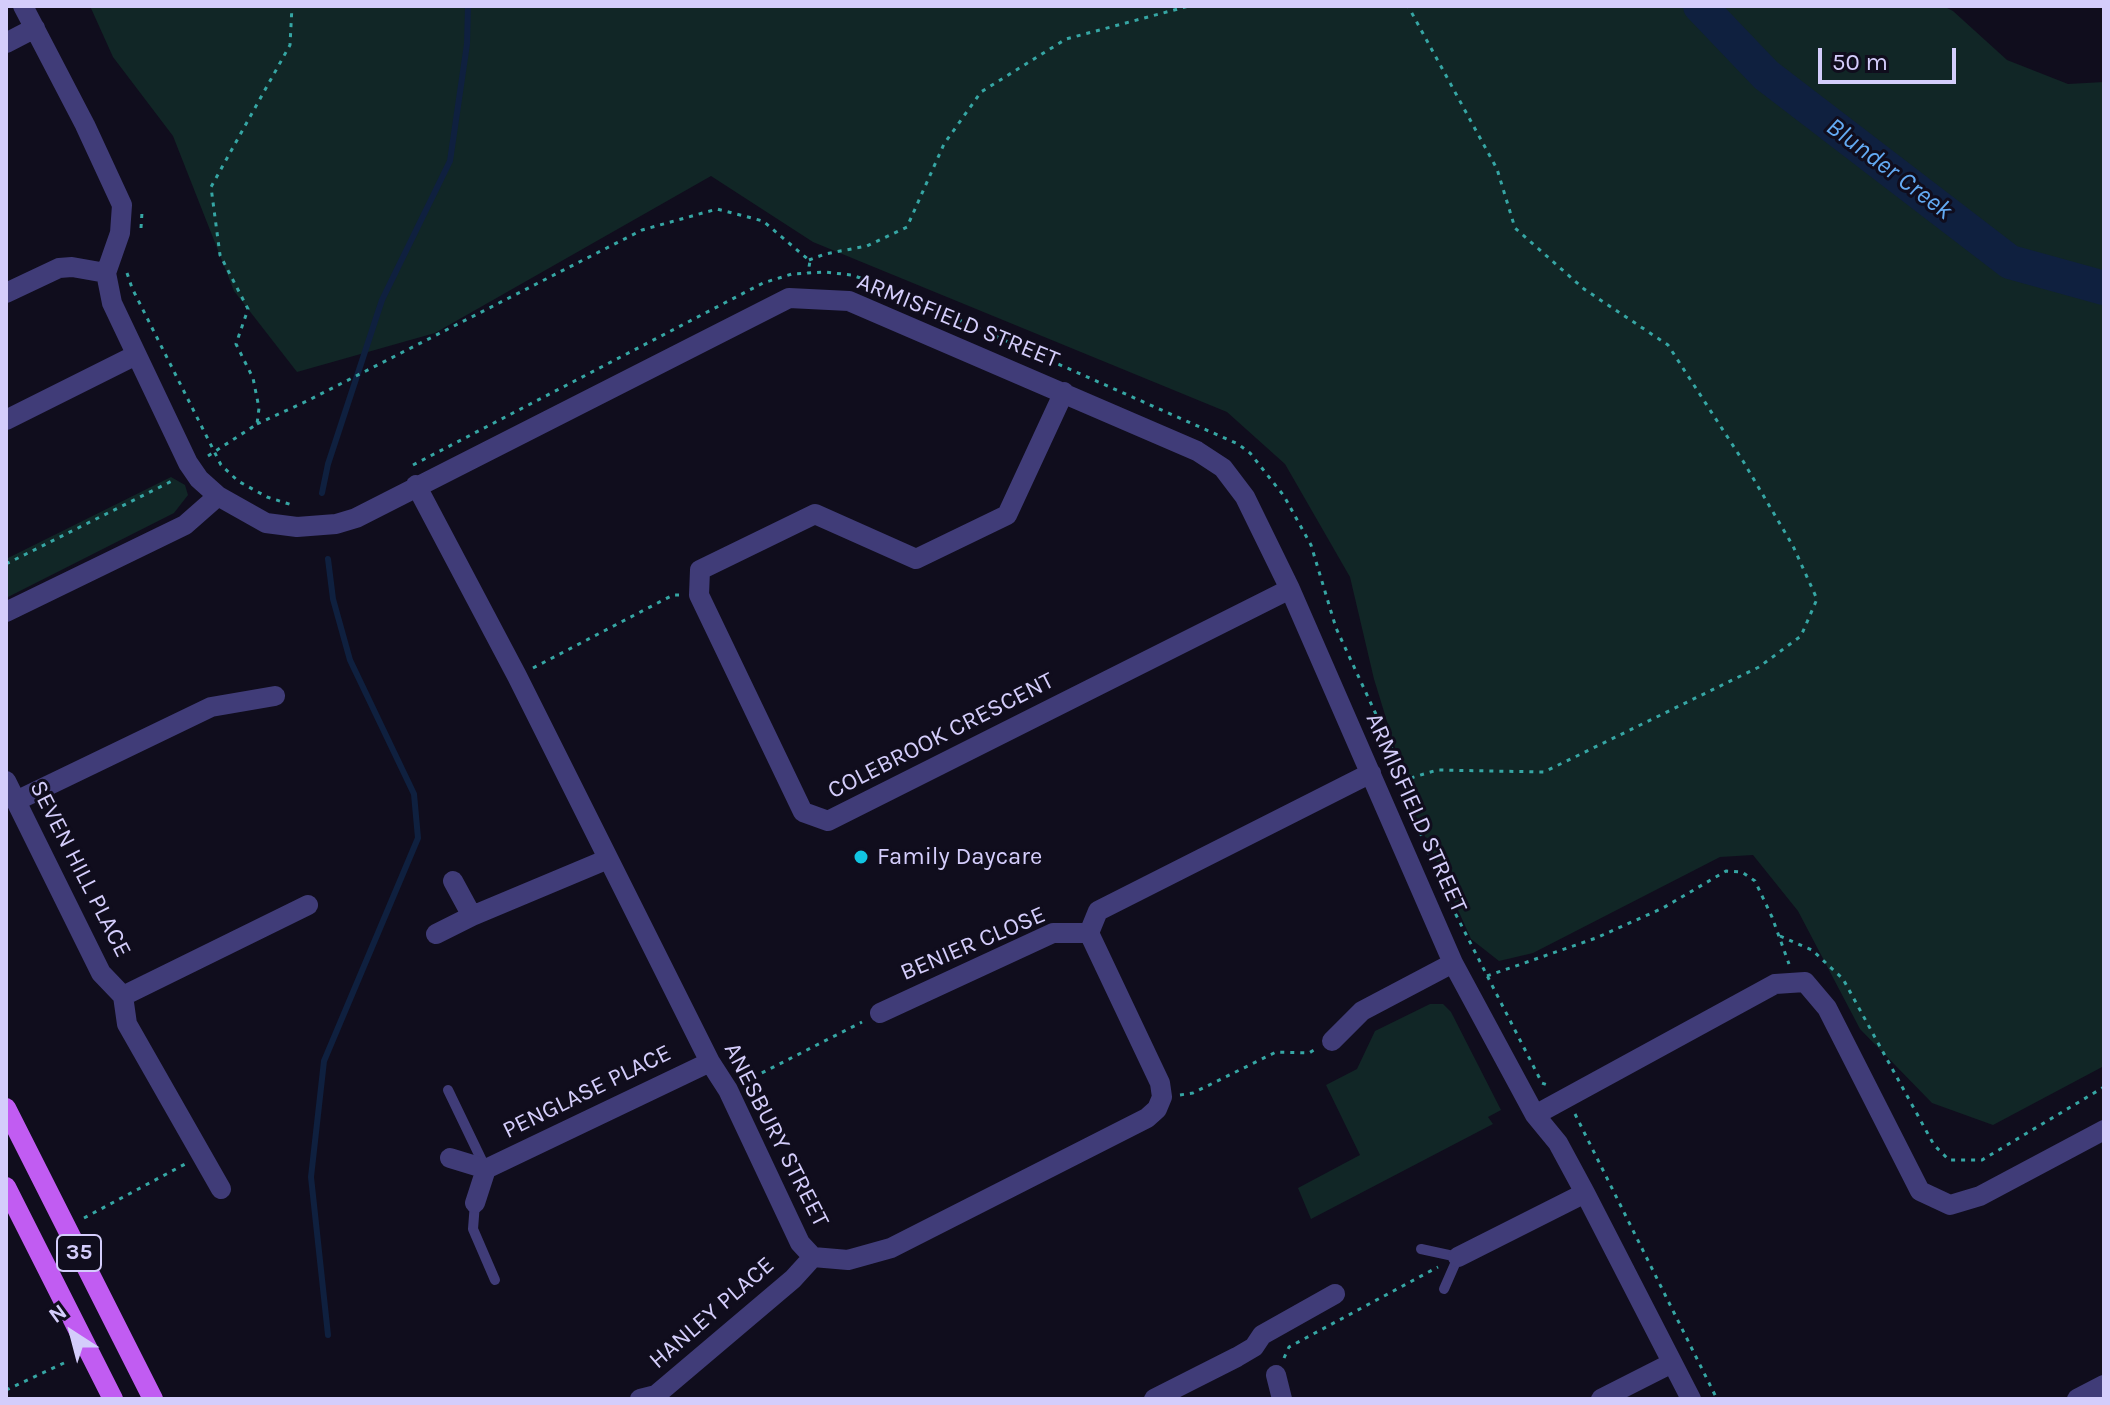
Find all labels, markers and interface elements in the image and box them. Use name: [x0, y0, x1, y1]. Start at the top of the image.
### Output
scale bar: [1822, 32, 1960, 82]
text: 50 m: [1832, 48, 1888, 76]
water label: Blunder Creek: [1820, 111, 1958, 227]
street label: ARMISFIELD STREET: [853, 267, 1063, 375]
street label: COLEBROOK CRESCENT: [823, 666, 1059, 806]
street label: ARMISFIELD STREET: [1359, 709, 1473, 917]
street label: SEVEN HILL PLACE: [23, 776, 137, 962]
place label: Family Daycare: [877, 843, 1042, 871]
marker: Family Daycare: [852, 848, 870, 866]
street label: BENIER CLOSE: [896, 900, 1050, 988]
street label: ANESBURY STREET: [717, 1038, 835, 1232]
street label: PENGLASE PLACE: [498, 1039, 676, 1145]
road number: 35: [57, 1235, 101, 1271]
street label: HANLEY PLACE: [644, 1251, 780, 1375]
north arrow: [32, 1293, 112, 1373]
text: N: [44, 1298, 72, 1329]

